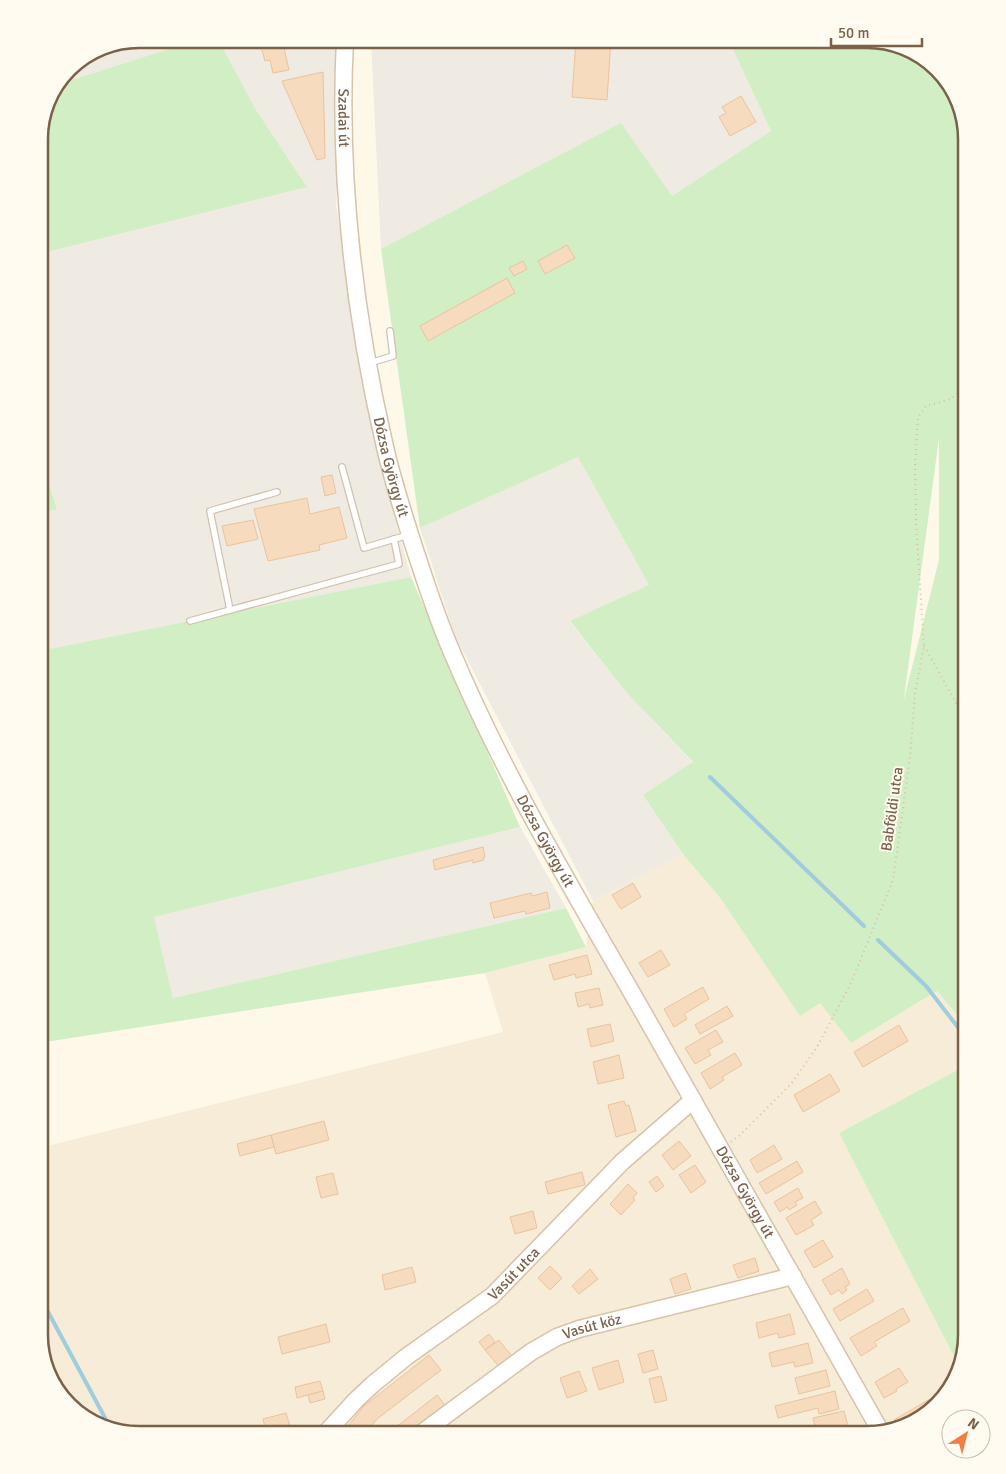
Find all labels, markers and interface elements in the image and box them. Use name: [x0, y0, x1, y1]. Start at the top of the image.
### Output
scale bar: [831, 15, 922, 47]
text: 50 m: [838, 24, 869, 42]
street label: Szadai út: [334, 88, 353, 148]
street label: Dózsa György út: [370, 415, 413, 519]
street label: Babföldi utca: [877, 766, 907, 852]
street label: Dózsa György út: [513, 792, 578, 890]
street label: Dózsa György út: [712, 1143, 778, 1241]
street label: Vasút utca: [484, 1243, 543, 1304]
street label: Vasút köz: [560, 1310, 624, 1343]
north arrow: [941, 1409, 991, 1459]
text: N: [964, 1414, 982, 1434]

